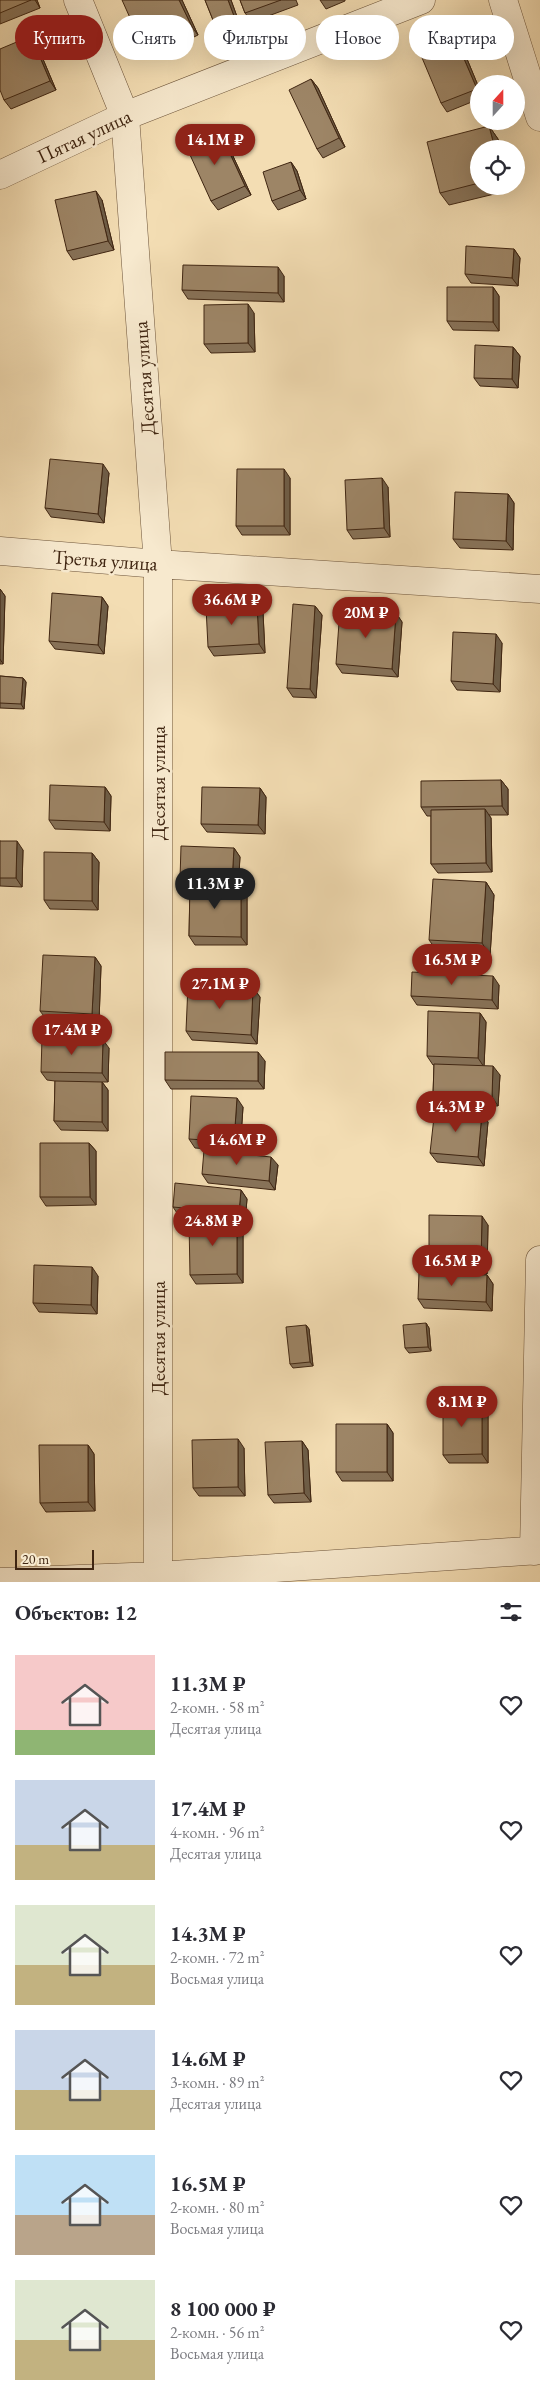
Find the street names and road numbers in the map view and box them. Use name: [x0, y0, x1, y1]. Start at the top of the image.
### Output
street label: Пятая улица: [33, 103, 135, 169]
street label: Десятая улица: [127, 320, 161, 436]
street label: Третья улица: [51, 543, 159, 577]
street label: Десятая улица: [145, 726, 171, 840]
street label: Десятая улица: [145, 1281, 171, 1395]

